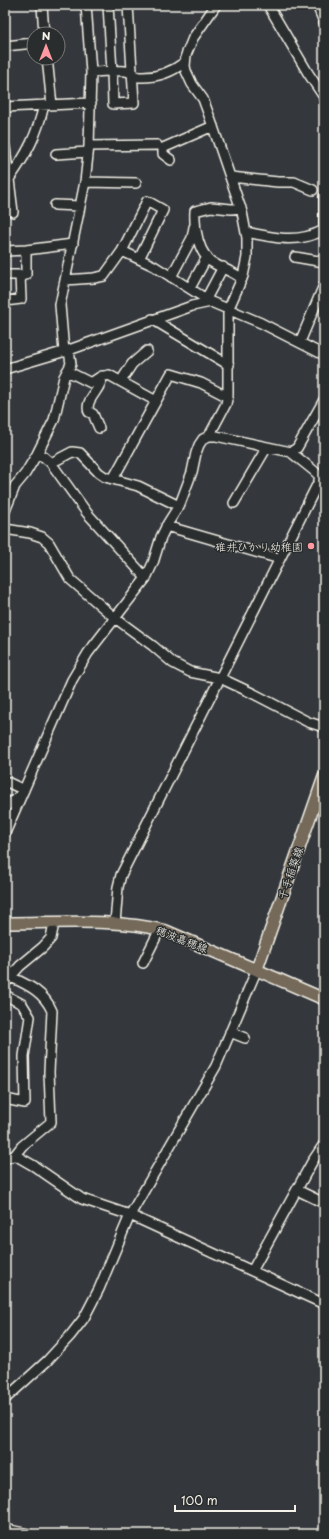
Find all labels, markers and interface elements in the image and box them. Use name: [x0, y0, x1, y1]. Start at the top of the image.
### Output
north arrow: [26, 26, 66, 66]
text: N: [42, 27, 51, 44]
place label: 碓井ひかり幼稚園: [215, 538, 303, 555]
marker: 碓井ひかり幼稚園: [306, 541, 316, 551]
street label: 千手稲築線: [273, 844, 307, 902]
street label: 穂波嘉穂線: [153, 921, 211, 957]
scale bar: [175, 1487, 295, 1513]
text: 100 m: [181, 1491, 218, 1509]

